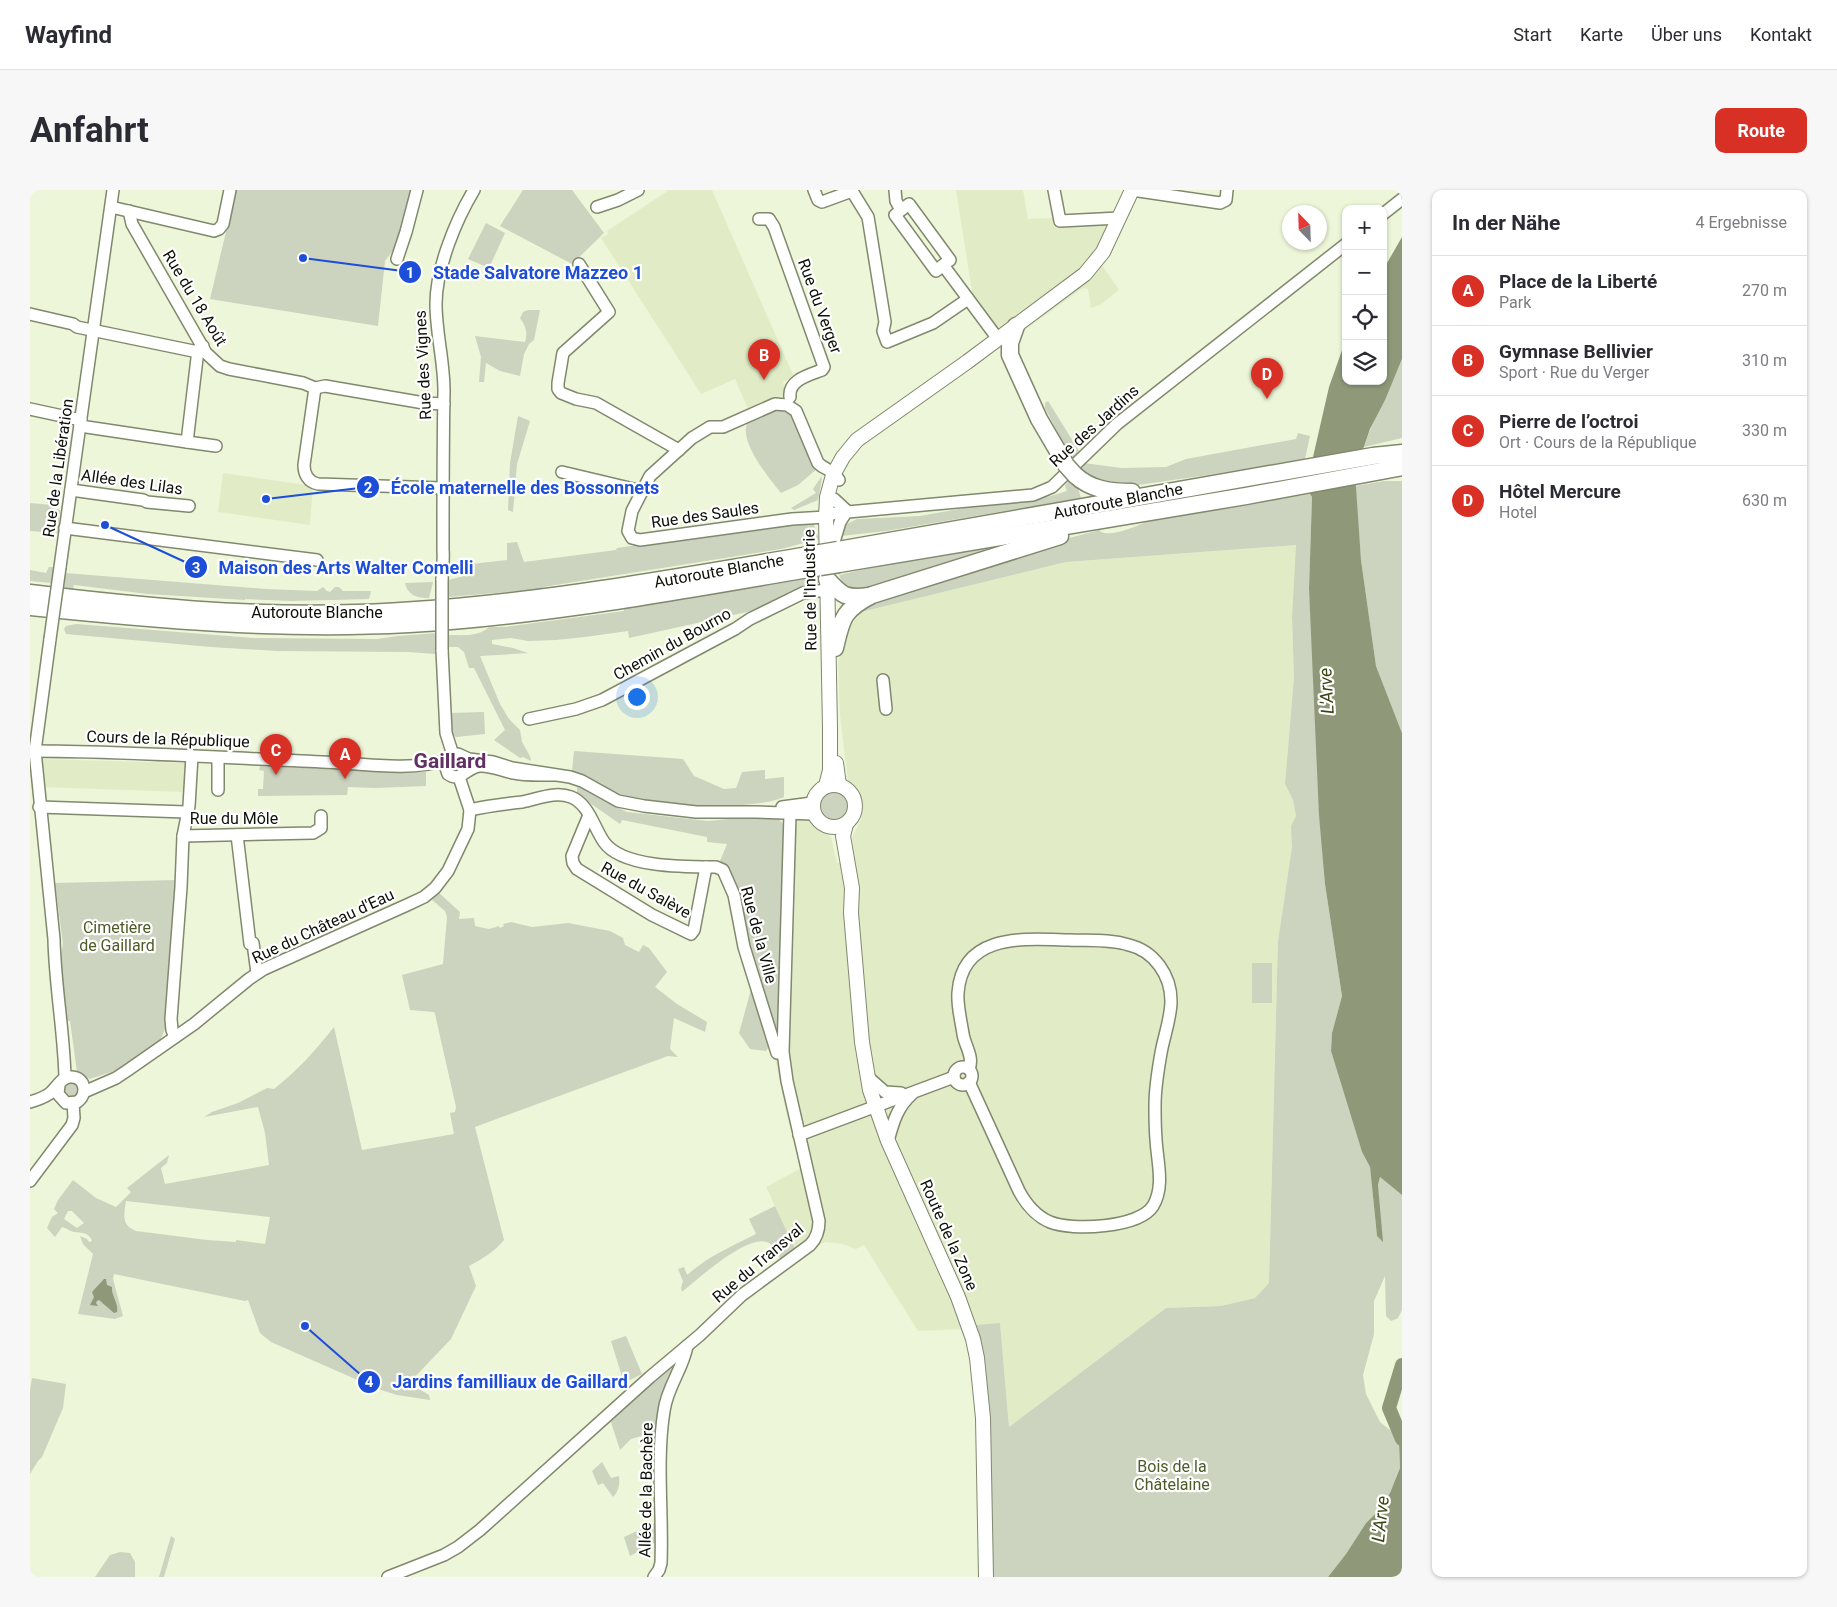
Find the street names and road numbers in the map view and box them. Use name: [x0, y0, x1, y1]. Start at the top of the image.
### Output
street label: Rue du 18 Août: [159, 247, 231, 349]
street label: Rue du Verger: [794, 256, 846, 357]
street label: Rue des Vignes: [411, 310, 435, 420]
street label: Rue des Jardins: [1045, 381, 1143, 471]
street label: Rue de la Libération: [39, 397, 77, 539]
street label: Allée des Lilas: [80, 465, 184, 499]
street label: Autoroute Blanche: [1052, 479, 1184, 523]
street label: Rue des Saules: [650, 498, 760, 532]
street label: Rue de l'Industrie: [799, 529, 821, 651]
street label: Autoroute Blanche: [653, 550, 785, 592]
street label: Autoroute Blanche: [251, 603, 383, 622]
street label: Chemin du Bourno: [610, 604, 734, 684]
street label: Cours de la République: [86, 727, 250, 751]
street label: Rue du Môle: [190, 809, 278, 828]
street label: Rue du Salève: [598, 858, 694, 922]
street label: Rue de la Ville: [737, 884, 781, 986]
street label: Rue du Château d'Eau: [249, 885, 397, 967]
street label: Route de la Zone: [916, 1177, 982, 1293]
street label: Rue du Transval: [709, 1219, 807, 1307]
street label: Allée de la Bachère: [635, 1422, 657, 1558]

